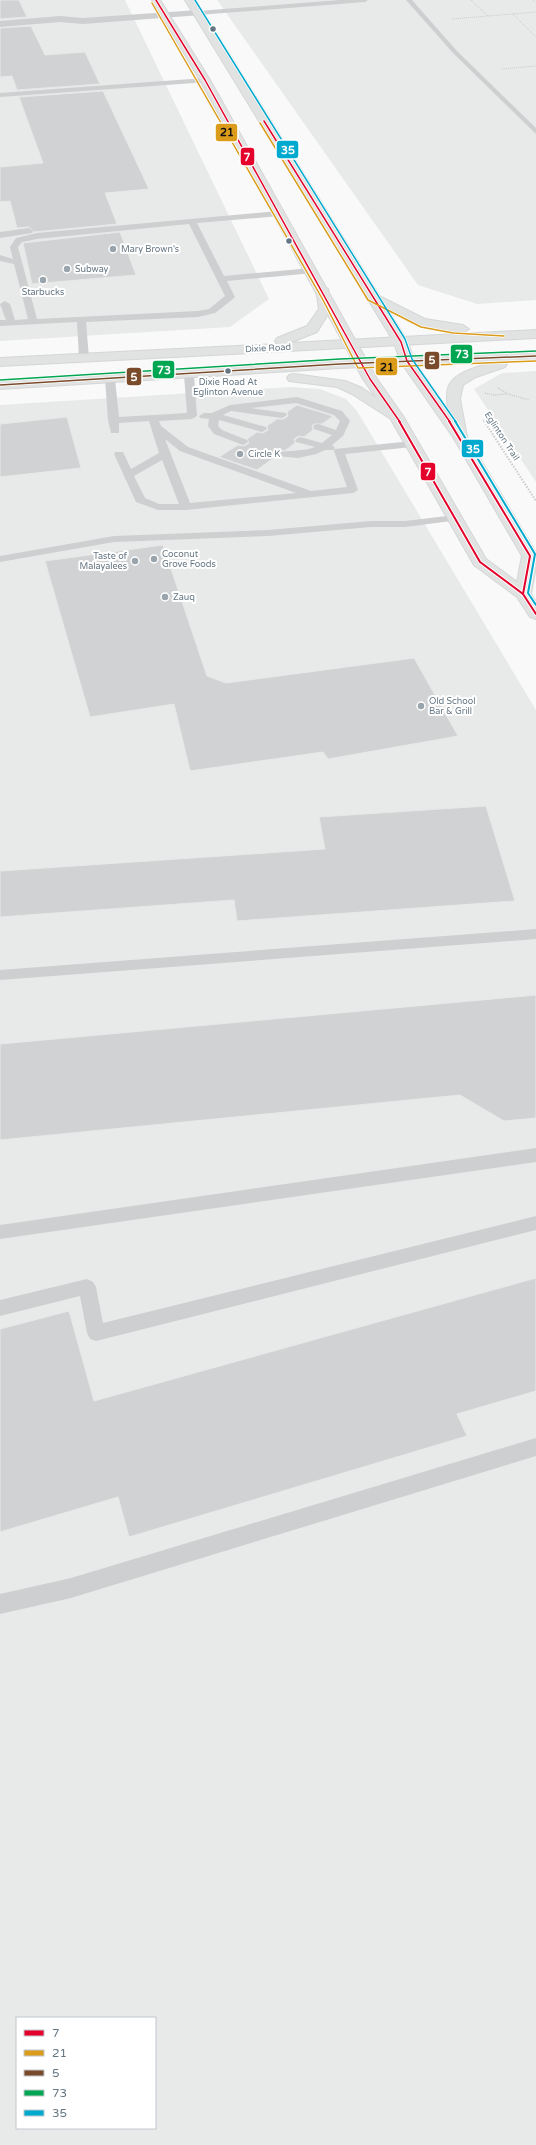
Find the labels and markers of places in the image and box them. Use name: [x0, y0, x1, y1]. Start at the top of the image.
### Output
unlabelled marker: [208, 24, 218, 34]
unlabelled marker: [284, 236, 294, 246]
marker: Mary Brown's: [108, 244, 118, 254]
place label: Mary Brown's: [121, 244, 179, 255]
marker: Subway: [62, 264, 72, 274]
place label: Subway: [75, 264, 109, 275]
marker: Starbucks: [38, 275, 48, 285]
place label: Starbucks: [22, 287, 64, 298]
marker: Dixie Road At Eglinton Avenue: [223, 366, 233, 376]
place label: Dixie Road At Eglinton Avenue: [193, 377, 263, 398]
marker: Circle K: [235, 449, 245, 459]
place label: Circle K: [248, 449, 280, 460]
place label: Coconut Grove Foods: [162, 549, 216, 570]
place label: Taste of Malayalees: [79, 551, 128, 572]
marker: Coconut Grove Foods: [149, 554, 159, 564]
marker: Taste of Malayalees: [130, 556, 140, 566]
marker: Zauq: [160, 592, 170, 602]
place label: Zauq: [173, 592, 195, 603]
place label: Old School Bar & Grill: [429, 696, 476, 717]
marker: Old School Bar & Grill: [416, 701, 426, 711]

